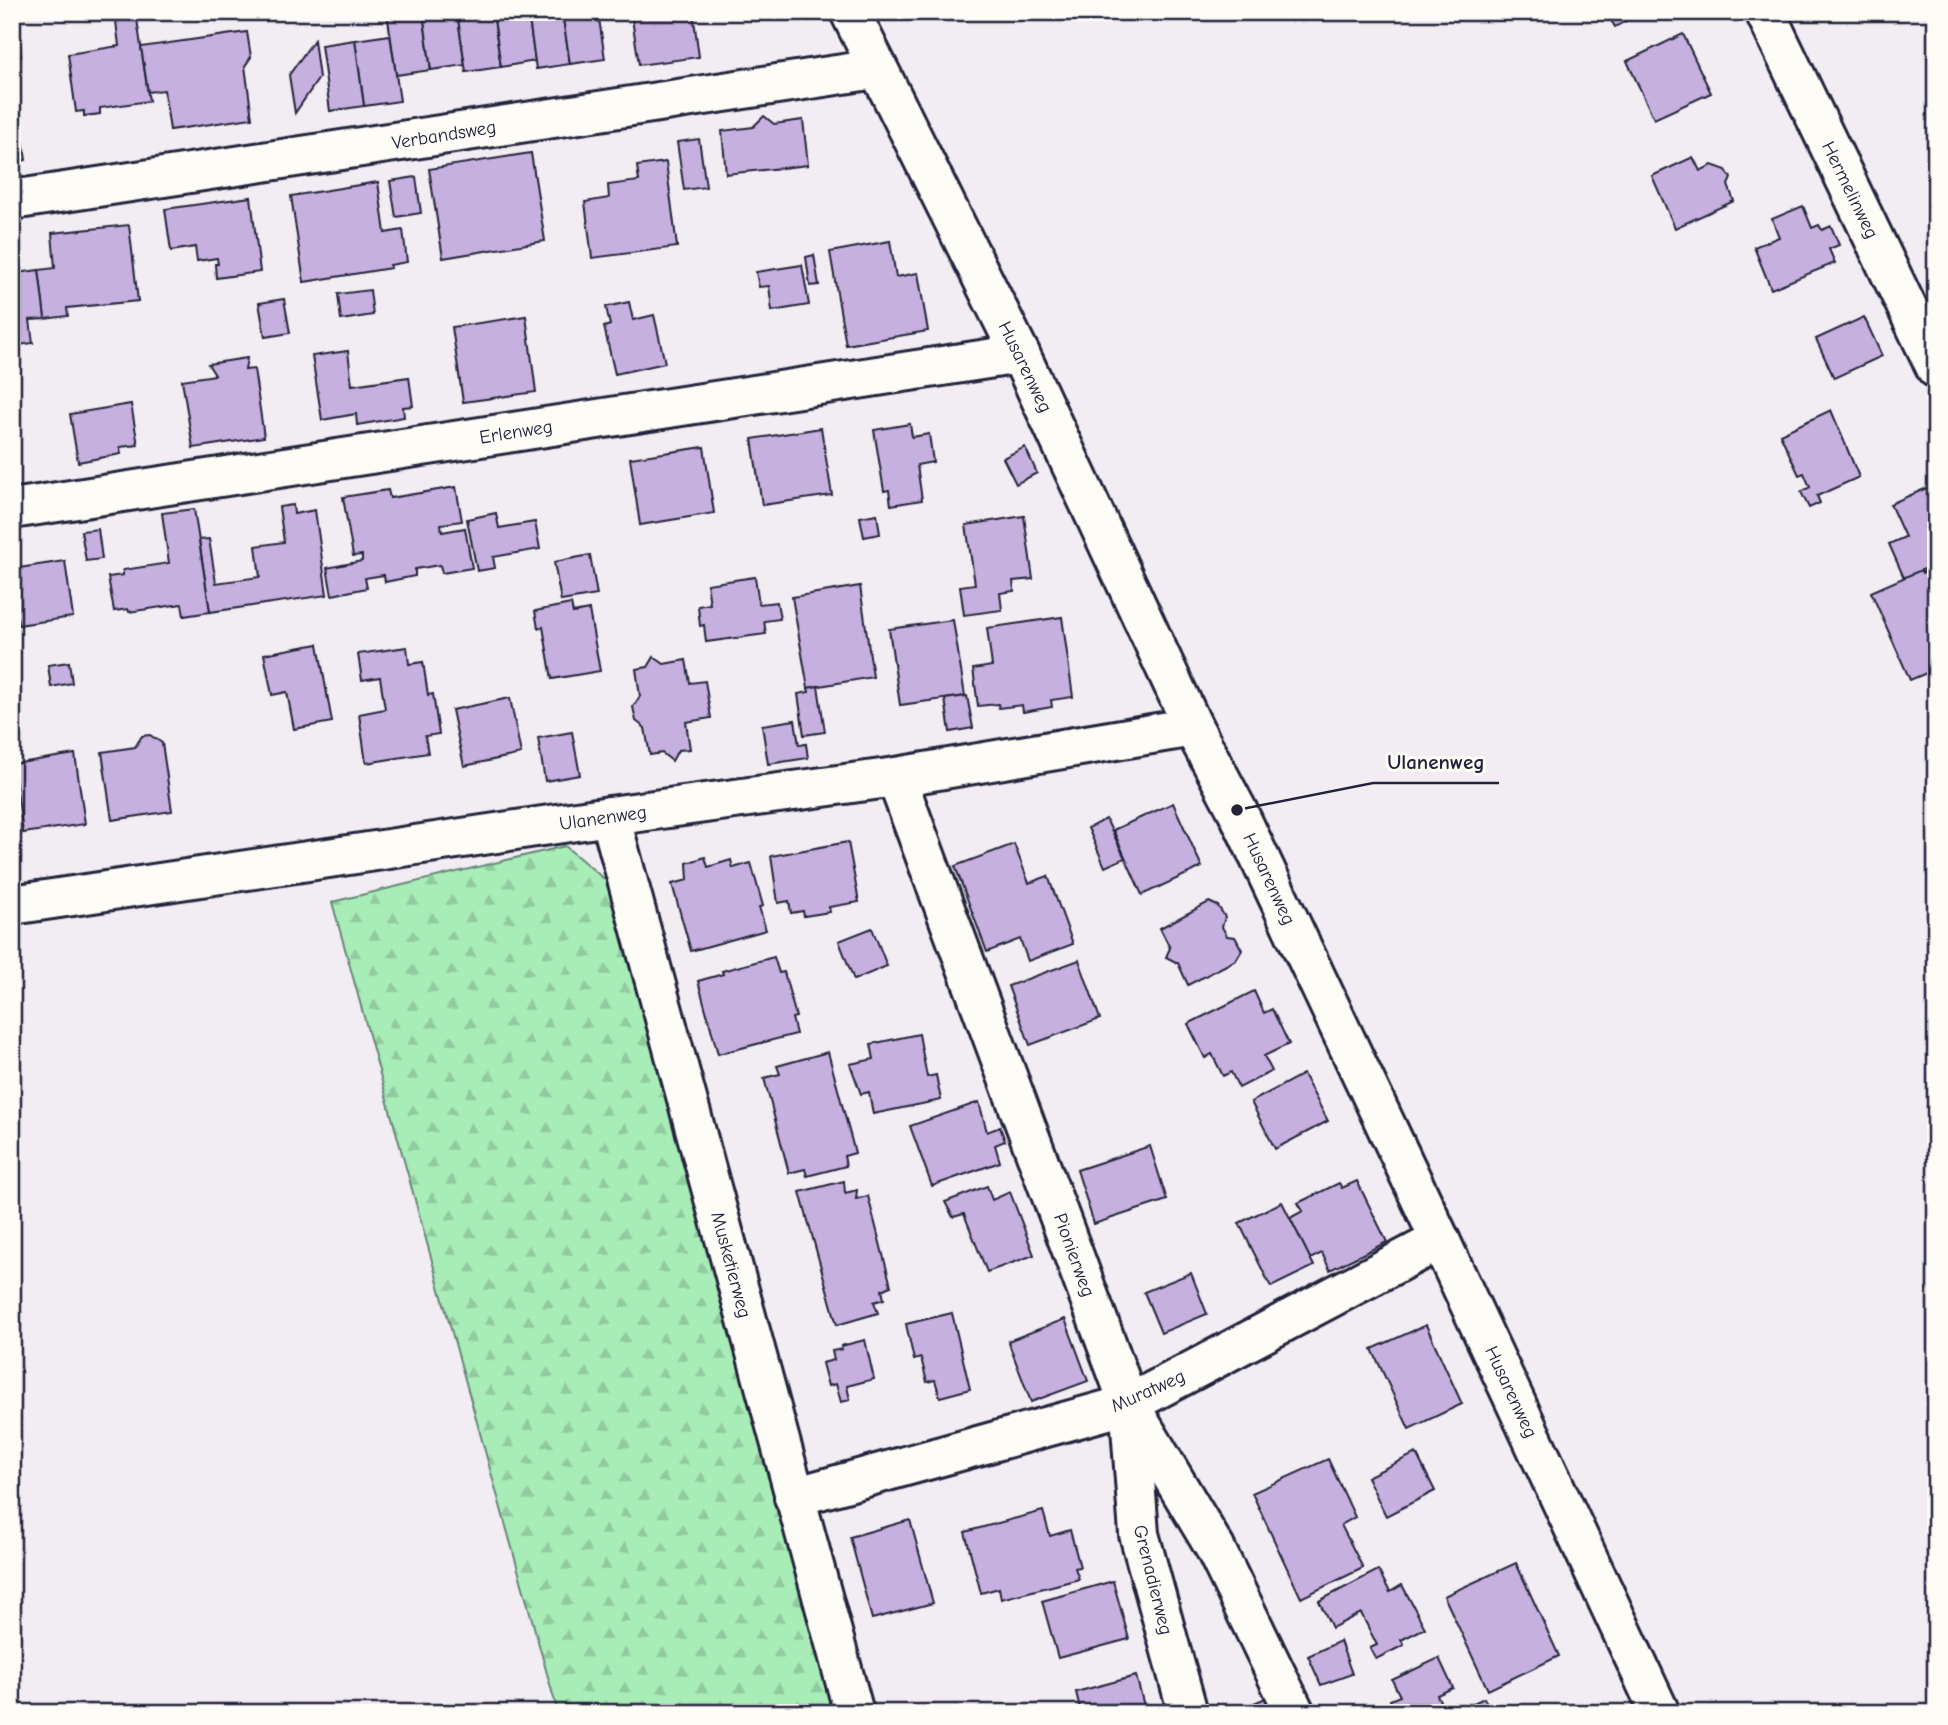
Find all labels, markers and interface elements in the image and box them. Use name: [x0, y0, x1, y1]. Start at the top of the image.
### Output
street label: Verbandsweg: [390, 116, 498, 154]
street label: Hermelinweg: [1817, 138, 1883, 242]
street label: Husarenweg: [993, 318, 1057, 416]
street label: Erlenweg: [478, 415, 554, 449]
callout: Ulanenweg: [1373, 741, 1499, 783]
text: Ulanenweg: [1387, 750, 1485, 774]
street label: Ulanenweg: [558, 801, 648, 835]
street label: Husarenweg: [1238, 830, 1300, 928]
street label: Musketierweg: [706, 1209, 756, 1321]
street label: Pionierweg: [1049, 1210, 1099, 1300]
street label: Husarenweg: [1480, 1343, 1542, 1441]
street label: Muratweg: [1108, 1365, 1188, 1417]
street label: Grenadierweg: [1129, 1523, 1177, 1637]

